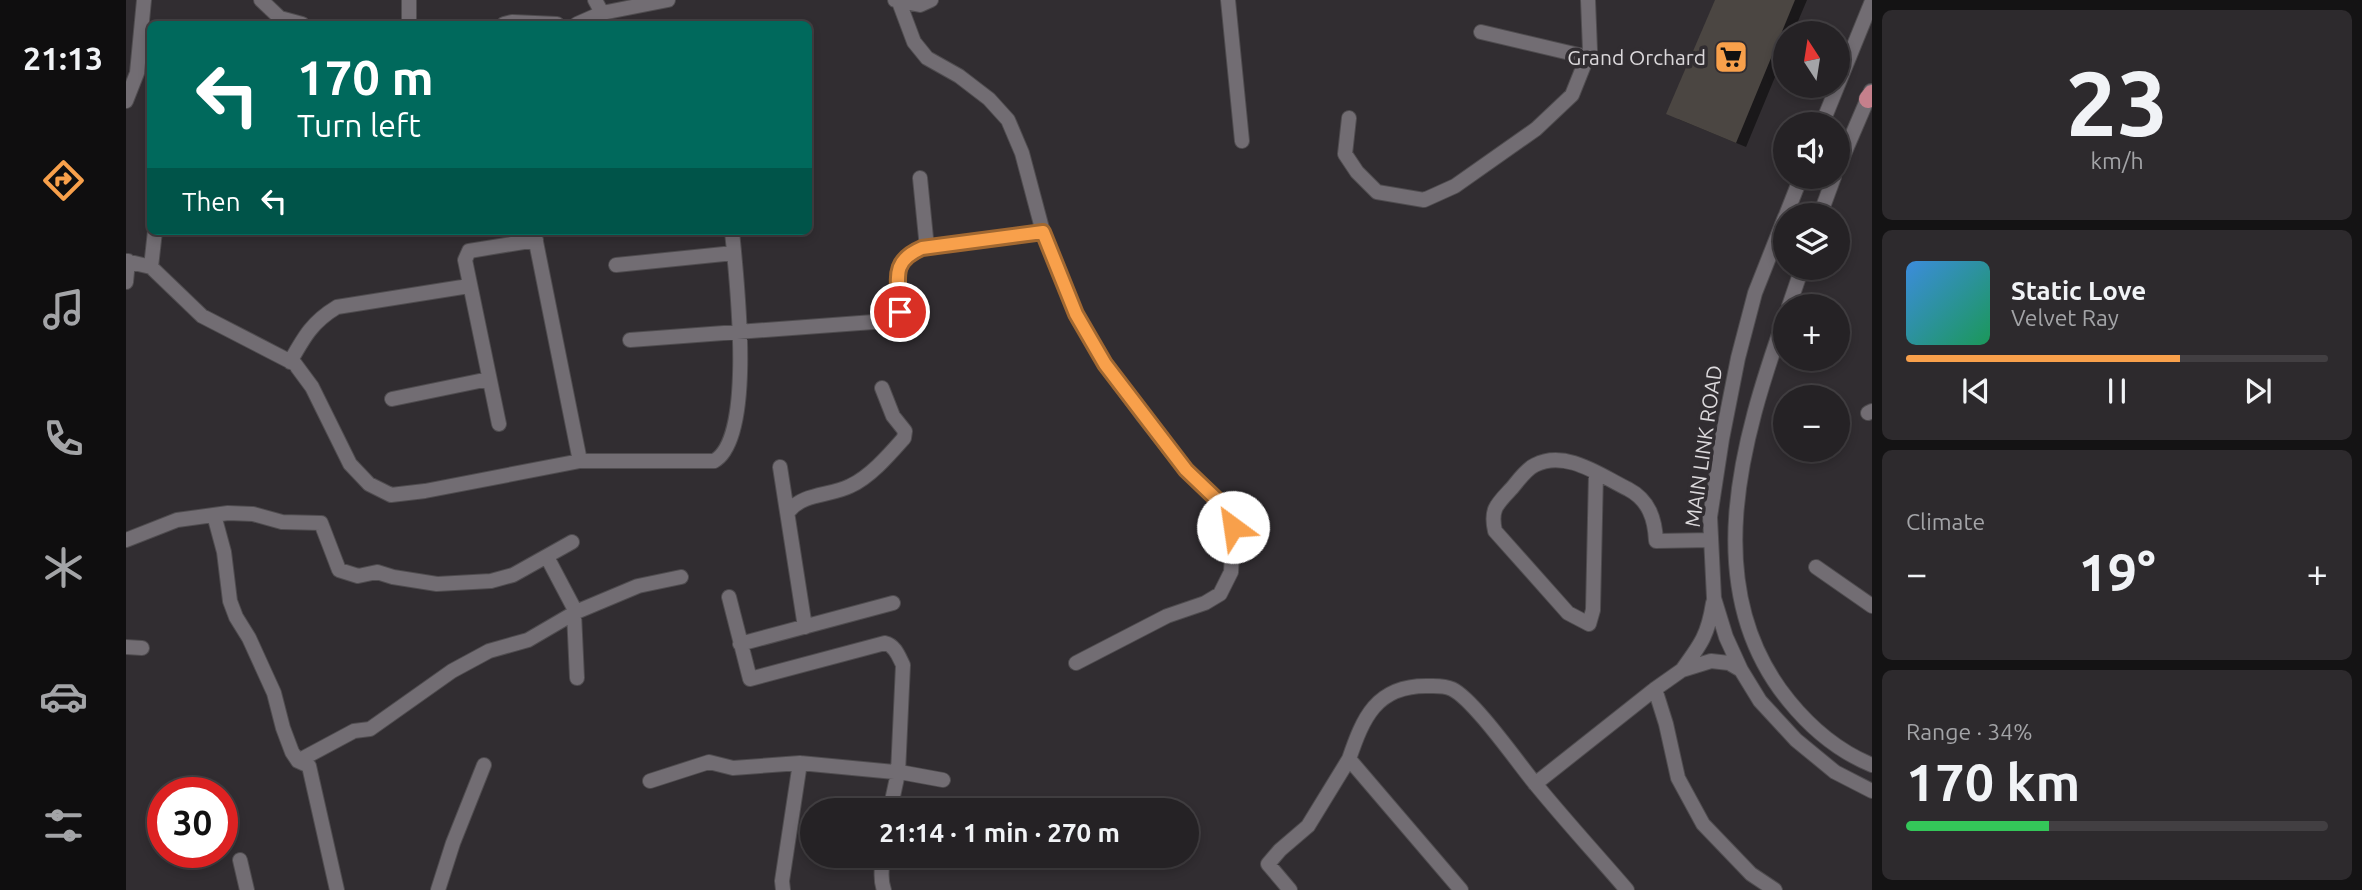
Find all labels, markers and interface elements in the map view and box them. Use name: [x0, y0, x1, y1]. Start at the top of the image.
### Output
north arrow: [1773, 21, 1850, 98]
map controls: [1773, 21, 1850, 462]
supermarket icon: Grand Orchard: [1712, 38, 1750, 76]
text: 21:13: [23, 40, 103, 76]
place label: Grand Orchard: [1567, 45, 1706, 69]
icon: left: [182, 49, 273, 140]
text: 170 m: [297, 49, 434, 104]
text: 23: [2066, 51, 2168, 153]
text: Turn left: [297, 107, 421, 143]
button: sound: [1773, 112, 1850, 189]
text: km/h: [2090, 148, 2144, 173]
icon: directions: [39, 156, 88, 205]
icon: left: [255, 182, 293, 220]
text: Then: [182, 187, 241, 216]
button: layers: [1773, 203, 1850, 280]
text: Static Love: [2011, 276, 2146, 305]
pin: [870, 282, 930, 342]
icon: music: [39, 285, 88, 334]
icon: arrive: [881, 293, 919, 331]
button: +: [1773, 294, 1850, 371]
text: Velvet Ray: [2011, 305, 2119, 330]
street label: MAIN LINK ROAD: [1680, 363, 1726, 529]
icon: previous: [1957, 372, 1995, 410]
icon: pause: [2098, 372, 2136, 410]
icon: next: [2239, 372, 2277, 410]
button: −: [1773, 385, 1850, 462]
icon: phone: [39, 414, 88, 463]
position arrow: [1196, 490, 1270, 564]
text: Climate: [1906, 509, 1985, 534]
icon: climate: [39, 543, 88, 592]
text: 19°: [2078, 543, 2156, 601]
text: −: [1906, 552, 1927, 594]
text: +: [2307, 552, 2328, 594]
icon: car: [39, 672, 88, 721]
text: Range · 34%: [1906, 719, 2033, 744]
text: 170 km: [1906, 753, 2080, 811]
speed limit sign: 30: [147, 777, 238, 868]
icon: filters: [39, 801, 88, 850]
text: 21:14 · 1 min · 270 m: [879, 818, 1120, 847]

